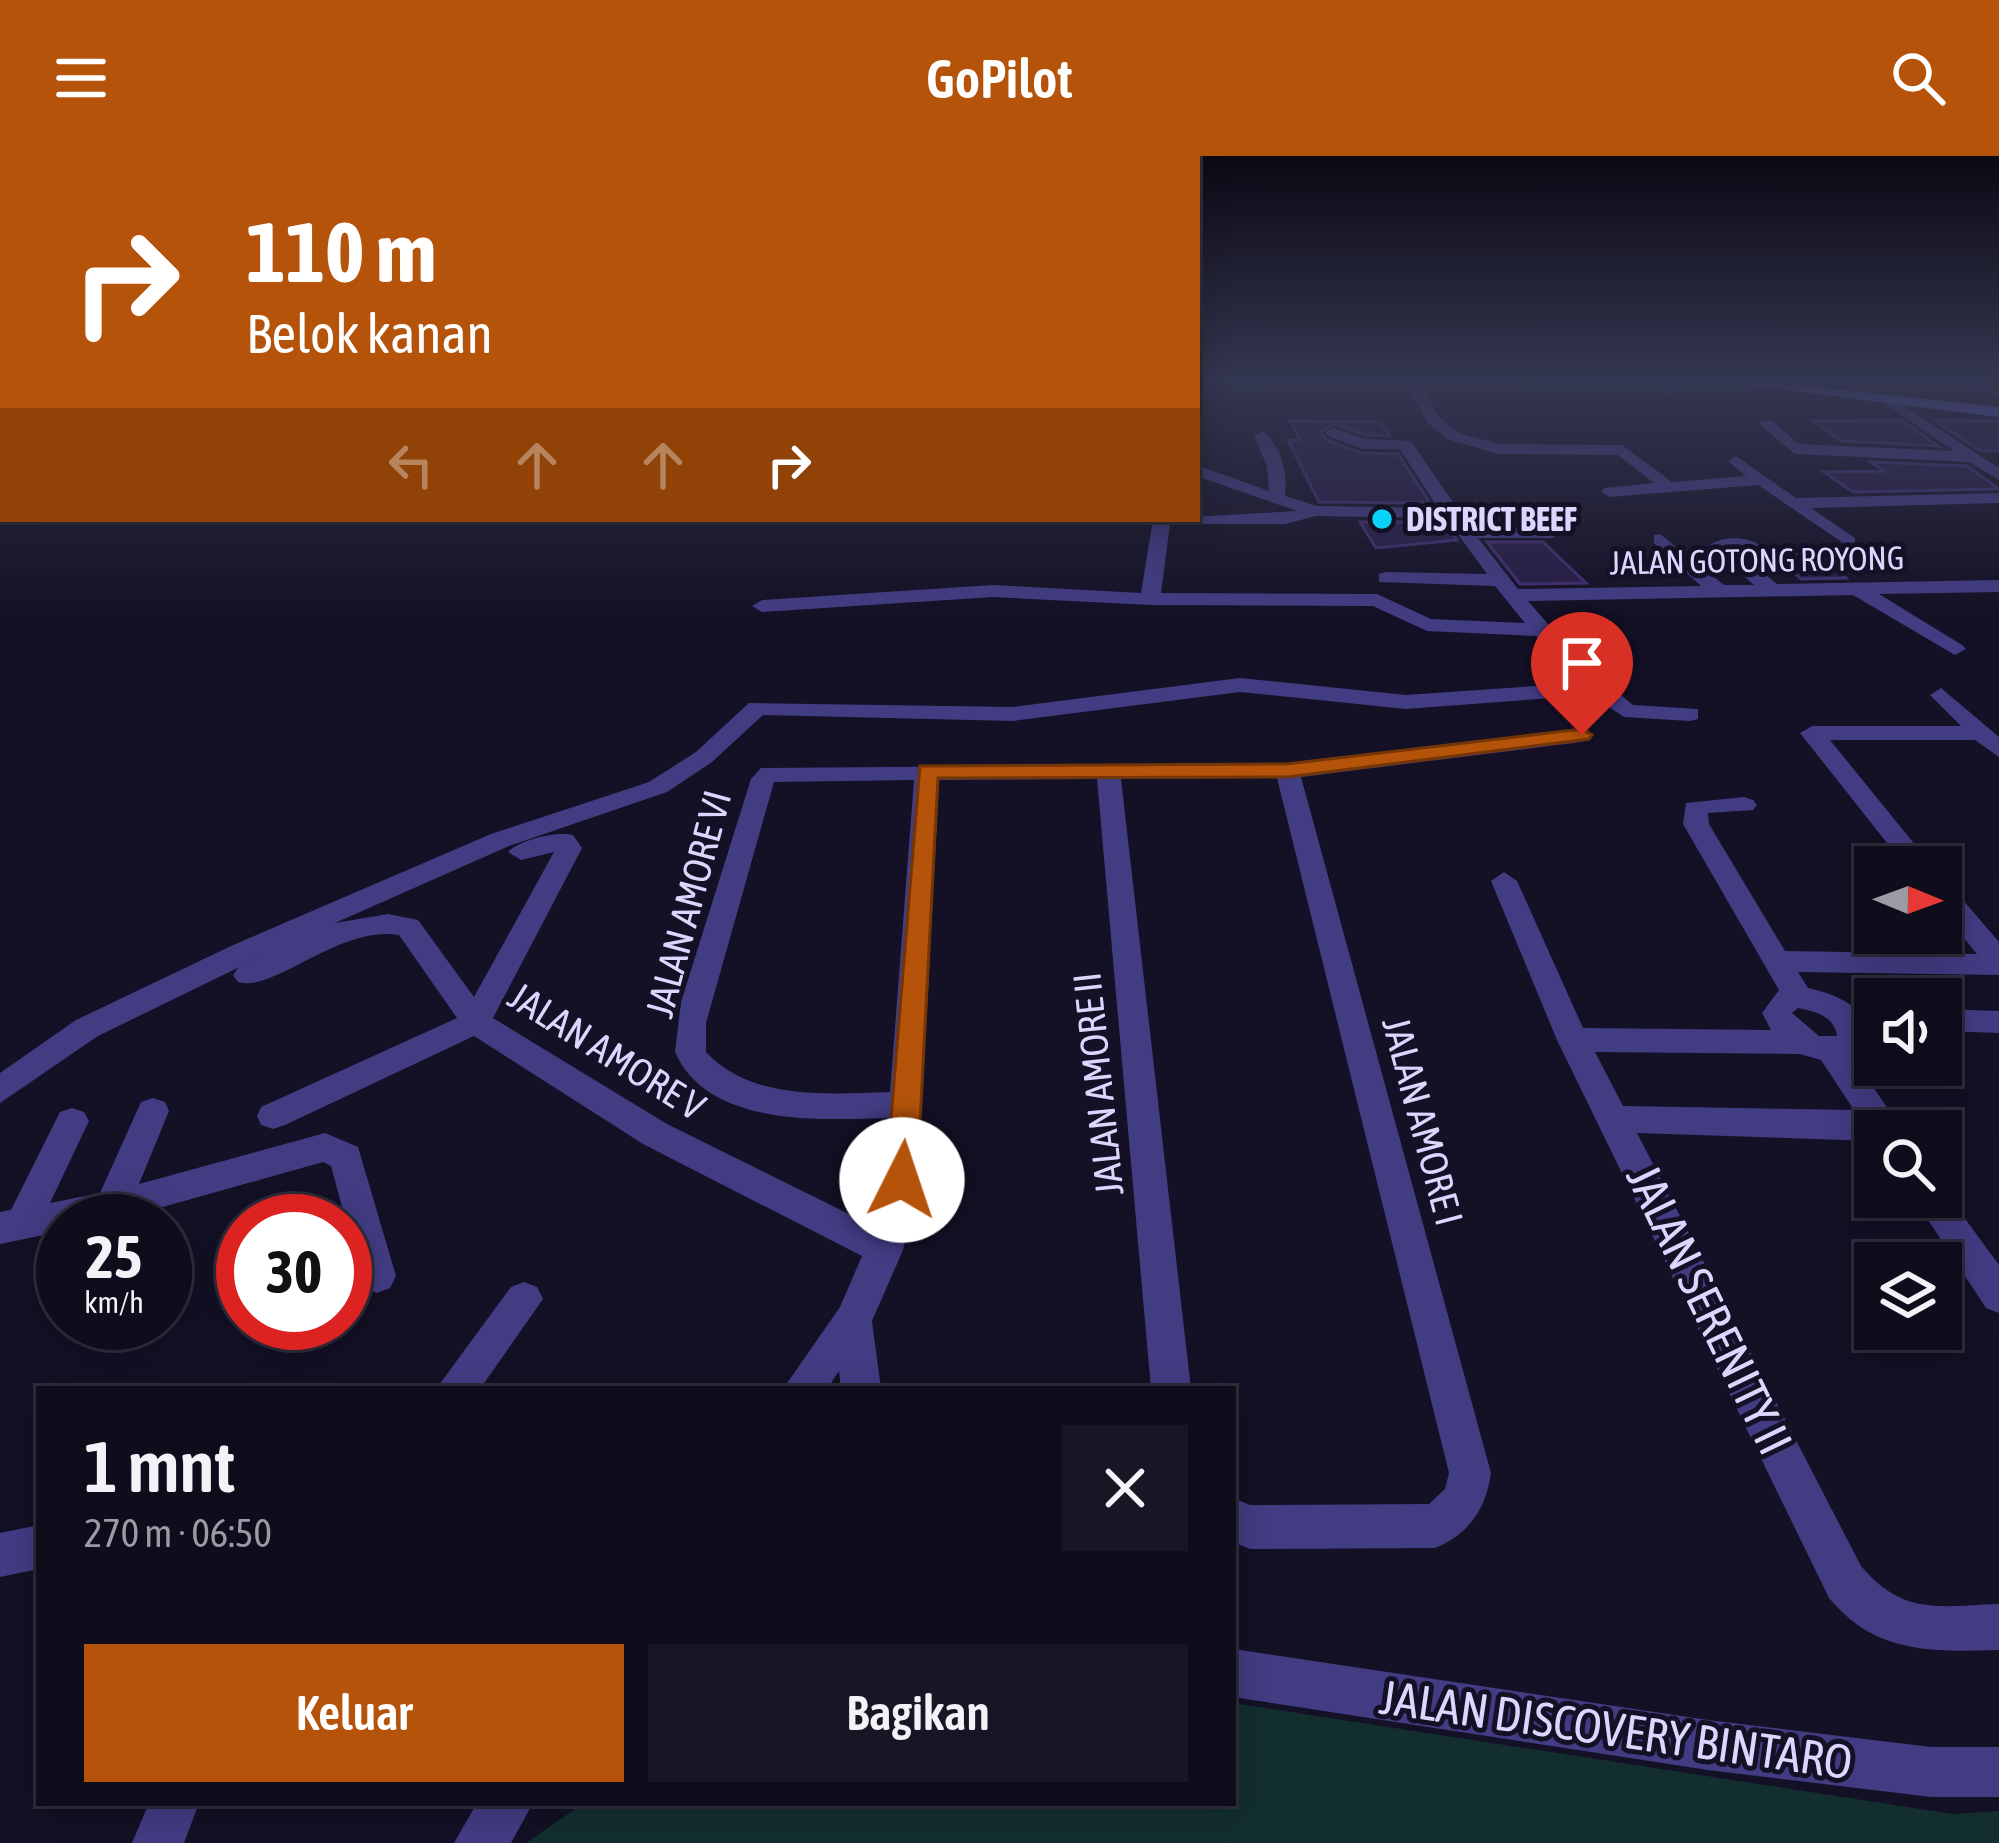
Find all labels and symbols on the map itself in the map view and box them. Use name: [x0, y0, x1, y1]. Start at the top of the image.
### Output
place label: DISTRICT BEEF: [1406, 500, 1577, 538]
marker: DISTRICT BEEF: [1369, 506, 1395, 532]
street label: JALAN GOTONG ROYONG: [1609, 538, 1905, 582]
pin: [1531, 612, 1633, 735]
street label: JALAN AMORE VI: [637, 786, 739, 1022]
north arrow: [1854, 846, 1962, 954]
street label: JALAN AMORE II: [1064, 971, 1132, 1197]
street label: JALAN AMORE V: [501, 973, 713, 1129]
street label: JALAN AMORE I: [1374, 1012, 1472, 1230]
position arrow: [839, 1117, 965, 1243]
street label: JALAN SERENITY II: [1616, 1155, 1804, 1463]
speed limit sign: 30: [216, 1194, 372, 1350]
street label: JALAN DISCOVERY BINTARO: [1376, 1669, 1856, 1789]

